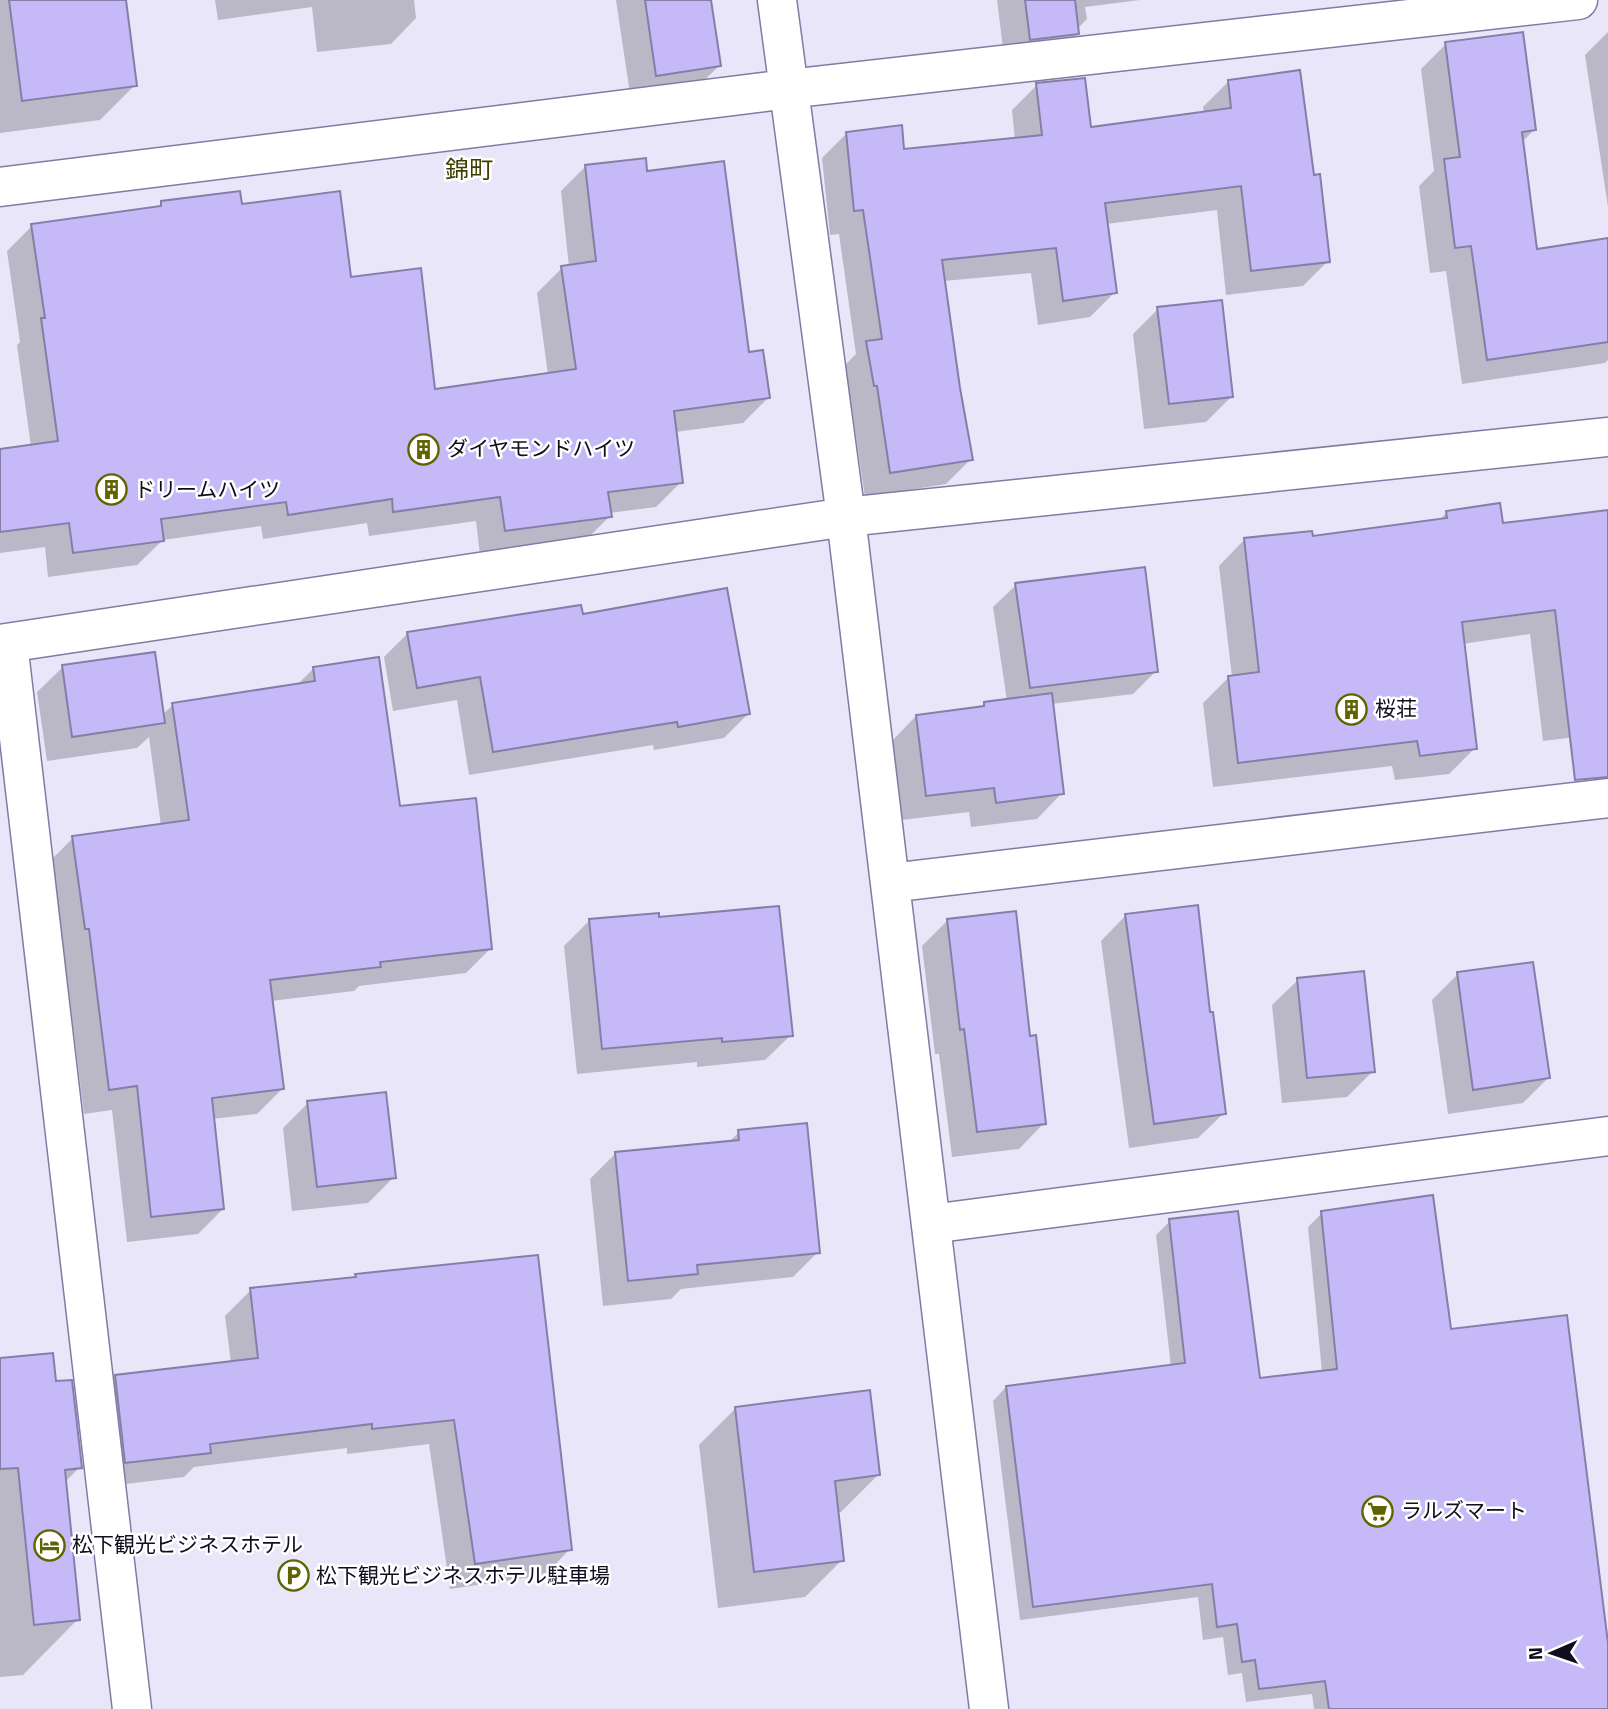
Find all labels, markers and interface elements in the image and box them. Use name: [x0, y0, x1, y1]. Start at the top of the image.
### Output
district label: 錦町: [445, 151, 493, 187]
building icon: ダイヤモンドハイツ: [407, 432, 441, 466]
place label: ダイヤモンドハイツ: [447, 432, 635, 464]
building icon: ドリームハイツ: [94, 473, 128, 507]
place label: ドリームハイツ: [134, 473, 280, 505]
building icon: 桜荘: [1335, 692, 1369, 726]
place label: 桜荘: [1375, 692, 1417, 724]
supermarket icon: ラルズマート: [1361, 1494, 1395, 1528]
place label: ラルズマート: [1401, 1494, 1527, 1526]
hotel icon: 松下観光ビジネスホテル: [32, 1528, 66, 1562]
place label: 松下観光ビジネスホテル: [72, 1528, 303, 1560]
parking icon: 松下観光ビジネスホテル駐車場: [276, 1559, 310, 1593]
place label: 松下観光ビジネスホテル駐車場: [316, 1559, 610, 1591]
north arrow: [1517, 1618, 1587, 1688]
text: N: [1520, 1647, 1549, 1661]

